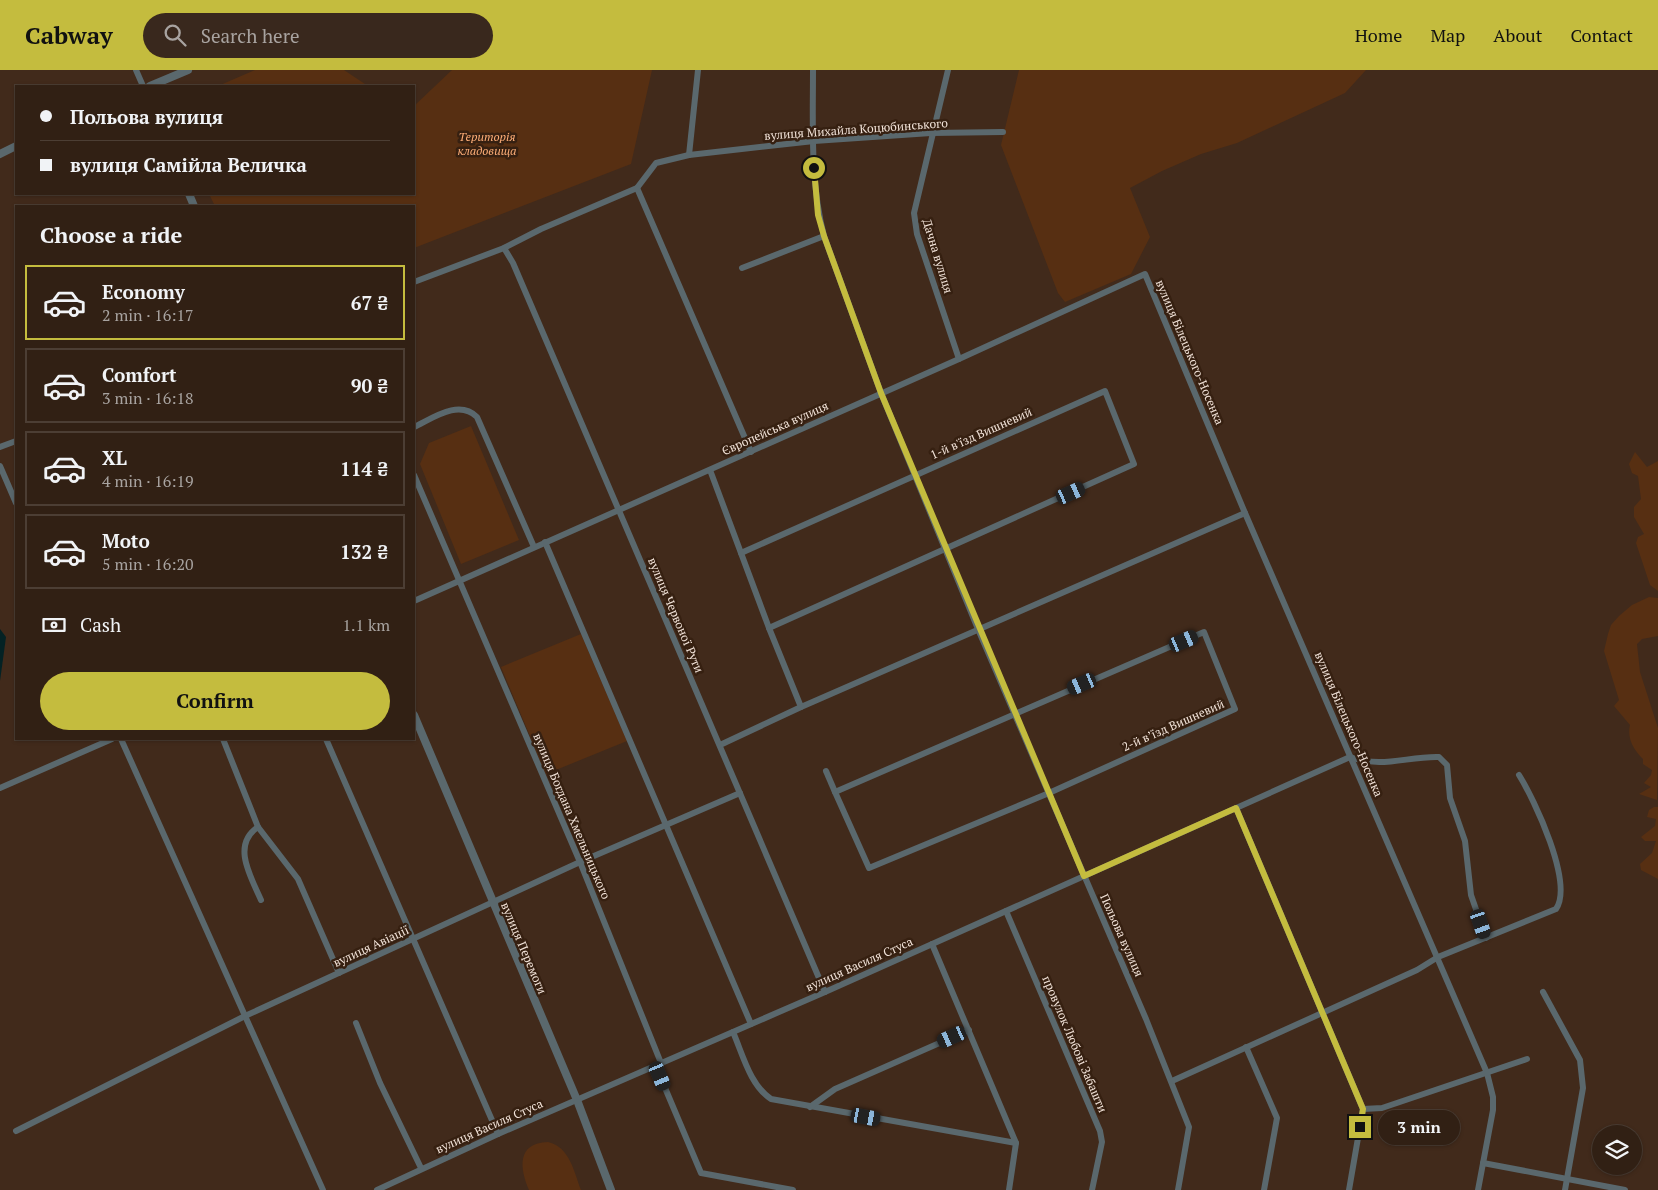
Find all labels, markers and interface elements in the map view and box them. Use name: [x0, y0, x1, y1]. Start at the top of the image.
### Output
search box: [143, 13, 493, 58]
text: Cabway: [25, 19, 113, 51]
icon: search: [161, 21, 189, 49]
text: Search here: [201, 23, 300, 48]
text: Home: [1355, 23, 1402, 47]
text: Map: [1430, 23, 1465, 47]
text: About: [1493, 23, 1542, 47]
text: Contact: [1570, 23, 1633, 47]
text: Польова вулиця: [70, 104, 223, 129]
street label: вулиця Михайла Коцюбинського: [764, 115, 949, 143]
park label: Територія кладовища: [458, 129, 516, 158]
text: вулиця Самійла Величка: [70, 152, 307, 177]
route start: [803, 157, 825, 179]
street label: Дачна вулиця: [920, 217, 956, 295]
text: Choose a ride: [40, 220, 182, 249]
street label: вулиця Білецького-Носенка: [1153, 277, 1227, 427]
text: Economy: [102, 279, 185, 304]
icon: car: [42, 280, 87, 325]
text: 67 ₴: [351, 290, 388, 315]
text: 2 min · 16:17: [102, 304, 194, 326]
text: Comfort: [102, 362, 177, 387]
icon: car: [42, 363, 87, 408]
text: 90 ₴: [351, 373, 388, 398]
text: 3 min · 16:18: [102, 387, 194, 409]
street label: Європейська вулиця: [719, 398, 831, 458]
street label: 1-й в'їзд Вишневий: [928, 404, 1034, 462]
text: XL: [102, 445, 127, 470]
icon: car: [42, 446, 87, 491]
text: 114 ₴: [340, 456, 388, 481]
text: 4 min · 16:19: [102, 470, 194, 492]
car: [1054, 480, 1087, 506]
text: Moto: [102, 528, 150, 553]
icon: car: [42, 529, 87, 574]
text: 132 ₴: [340, 539, 388, 564]
text: 5 min · 16:20: [102, 553, 194, 575]
street label: вулиця Червоної Рути: [645, 555, 707, 675]
icon: cash: [40, 611, 68, 639]
text: Cash: [80, 612, 121, 637]
text: 1.1 km: [343, 614, 390, 636]
car: [1167, 628, 1200, 654]
street label: вулиця Білецького-Носенка: [1312, 649, 1386, 799]
car: [1065, 671, 1098, 697]
button: Confirm: [40, 672, 390, 730]
street label: 2-й вʼїзд Вишневий: [1120, 696, 1226, 754]
street label: вулиця Богдана Хмельницького: [530, 731, 614, 901]
street label: Польова вулиця: [1097, 891, 1147, 979]
street label: вулиця Перемоги: [498, 900, 550, 996]
car: [1469, 907, 1492, 941]
street label: вулиця Авіації: [331, 922, 411, 970]
street label: вулиця Василя Стуса: [803, 934, 915, 994]
street label: провулок Любові Забашти: [1039, 973, 1111, 1115]
car: [935, 1024, 968, 1050]
car: [647, 1059, 672, 1093]
street label: вулиця Василя Стуса: [433, 1096, 545, 1156]
car: [849, 1107, 882, 1127]
callout: 3 min: [1378, 1110, 1460, 1144]
route end: [1349, 1116, 1371, 1138]
text: 3 min: [1397, 1116, 1441, 1138]
map controls: [1592, 1125, 1642, 1175]
button: layers: [1592, 1125, 1642, 1175]

